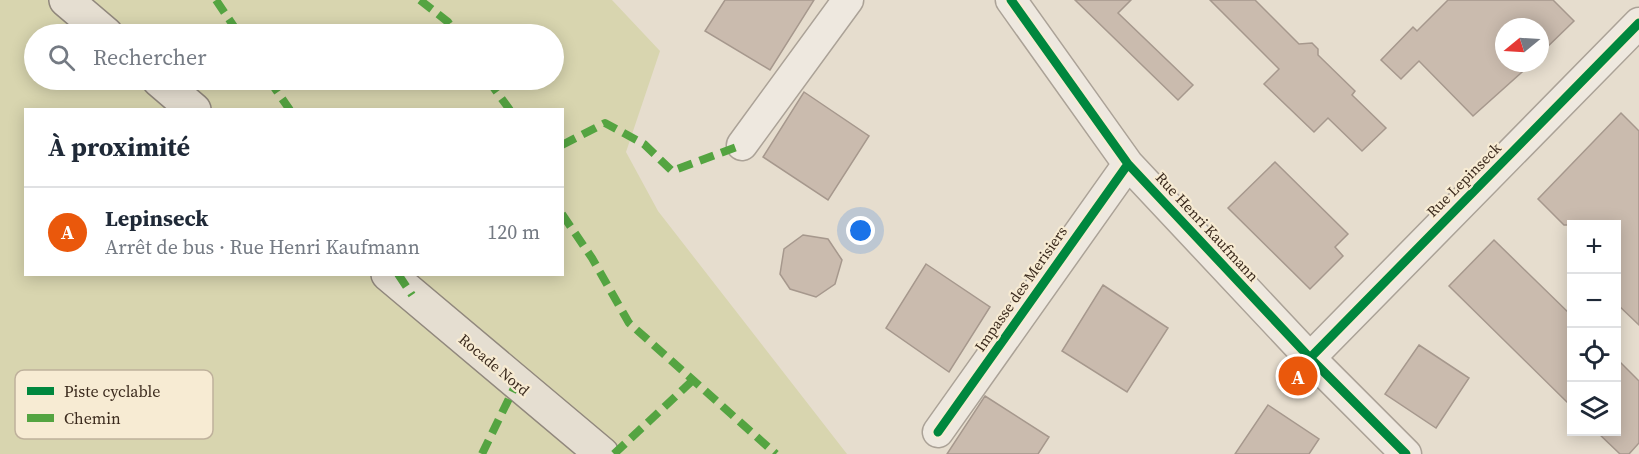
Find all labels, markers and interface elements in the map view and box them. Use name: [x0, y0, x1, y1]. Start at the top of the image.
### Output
north arrow: [1495, 18, 1549, 72]
search box: [24, 24, 564, 90]
icon: search: [45, 41, 78, 74]
text: Rechercher: [93, 42, 207, 72]
text: À proximité: [48, 129, 190, 165]
street label: Rue Lepinseck: [1422, 137, 1506, 222]
street label: Rue Henri Kaufmann: [1151, 167, 1264, 286]
text: Lepinseck: [105, 203, 208, 233]
your location: [846, 216, 875, 245]
text: A: [61, 218, 74, 246]
text: 120 m: [487, 218, 540, 246]
map controls: [1567, 220, 1621, 436]
button: +: [1567, 220, 1621, 274]
street label: Impasse des Merisiers: [969, 222, 1072, 356]
text: Arrêt de bus · Rue Henri Kaufmann: [105, 233, 420, 261]
button: −: [1567, 274, 1621, 328]
button: locate: [1567, 328, 1621, 382]
street label: Rocade Nord: [455, 329, 534, 401]
pin: A: [1278, 354, 1318, 398]
legend: [15, 370, 213, 439]
text: Piste cyclable: [64, 380, 160, 402]
button: layers: [1567, 382, 1621, 436]
text: Chemin: [64, 407, 121, 429]

